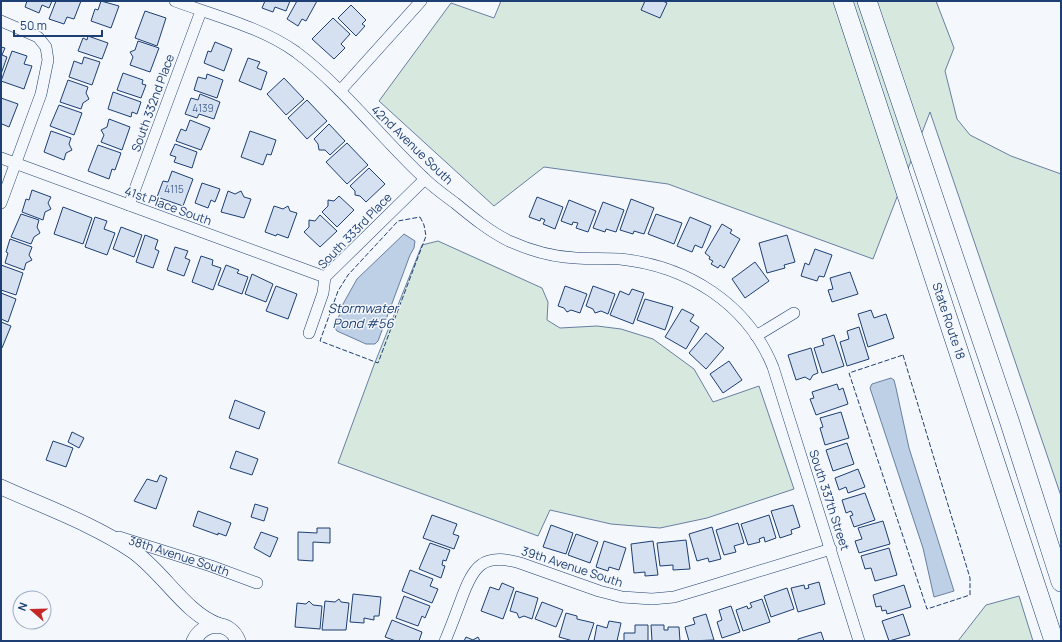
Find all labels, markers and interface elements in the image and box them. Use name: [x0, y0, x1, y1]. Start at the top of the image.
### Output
scale bar: [14, 12, 102, 38]
text: 50 m: [20, 17, 47, 34]
street label: South 332nd Place: [127, 52, 178, 154]
house number: 4139: [192, 101, 214, 115]
street label: 42nd Avenue South: [368, 101, 457, 188]
street label: 41st Place South: [122, 182, 214, 229]
house number: 4115: [164, 182, 184, 196]
street label: South 333rd Place: [314, 189, 395, 272]
street label: State Route 18: [928, 280, 970, 362]
water label: Stormwater Pond #56: [328, 299, 401, 332]
street label: South 337th Street: [805, 447, 854, 553]
street label: 38th Avenue South: [127, 532, 232, 580]
street label: 39th Avenue South: [519, 542, 625, 591]
north arrow: [12, 590, 52, 630]
text: N: [14, 600, 31, 613]

